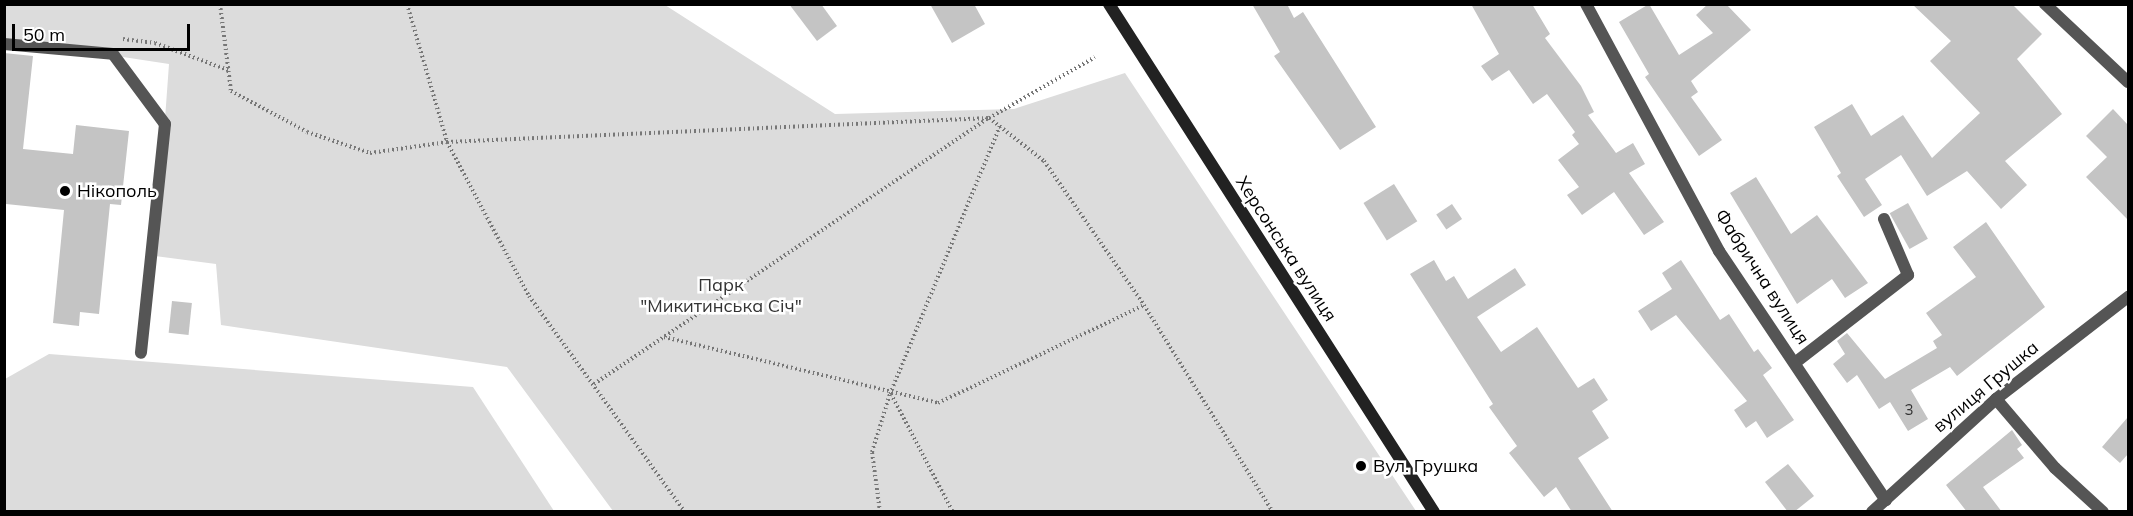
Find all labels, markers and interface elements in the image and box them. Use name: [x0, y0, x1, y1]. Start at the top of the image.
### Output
scale bar: [15, 12, 194, 50]
text: 50 m: [23, 23, 65, 46]
street label: Херсонська вулиця: [1231, 172, 1341, 326]
place label: Нікополь: [77, 180, 157, 202]
marker: Нікополь: [58, 184, 72, 198]
street label: Фабрична вулиця: [1710, 205, 1814, 349]
park label: Парк "Микитинська Січ": [640, 275, 802, 318]
street label: вулиця Грушка: [1929, 337, 2043, 437]
house number: 3: [1905, 401, 1913, 419]
place label: Вул. Грушка: [1373, 455, 1478, 477]
marker: Вул. Грушка: [1354, 459, 1368, 473]

